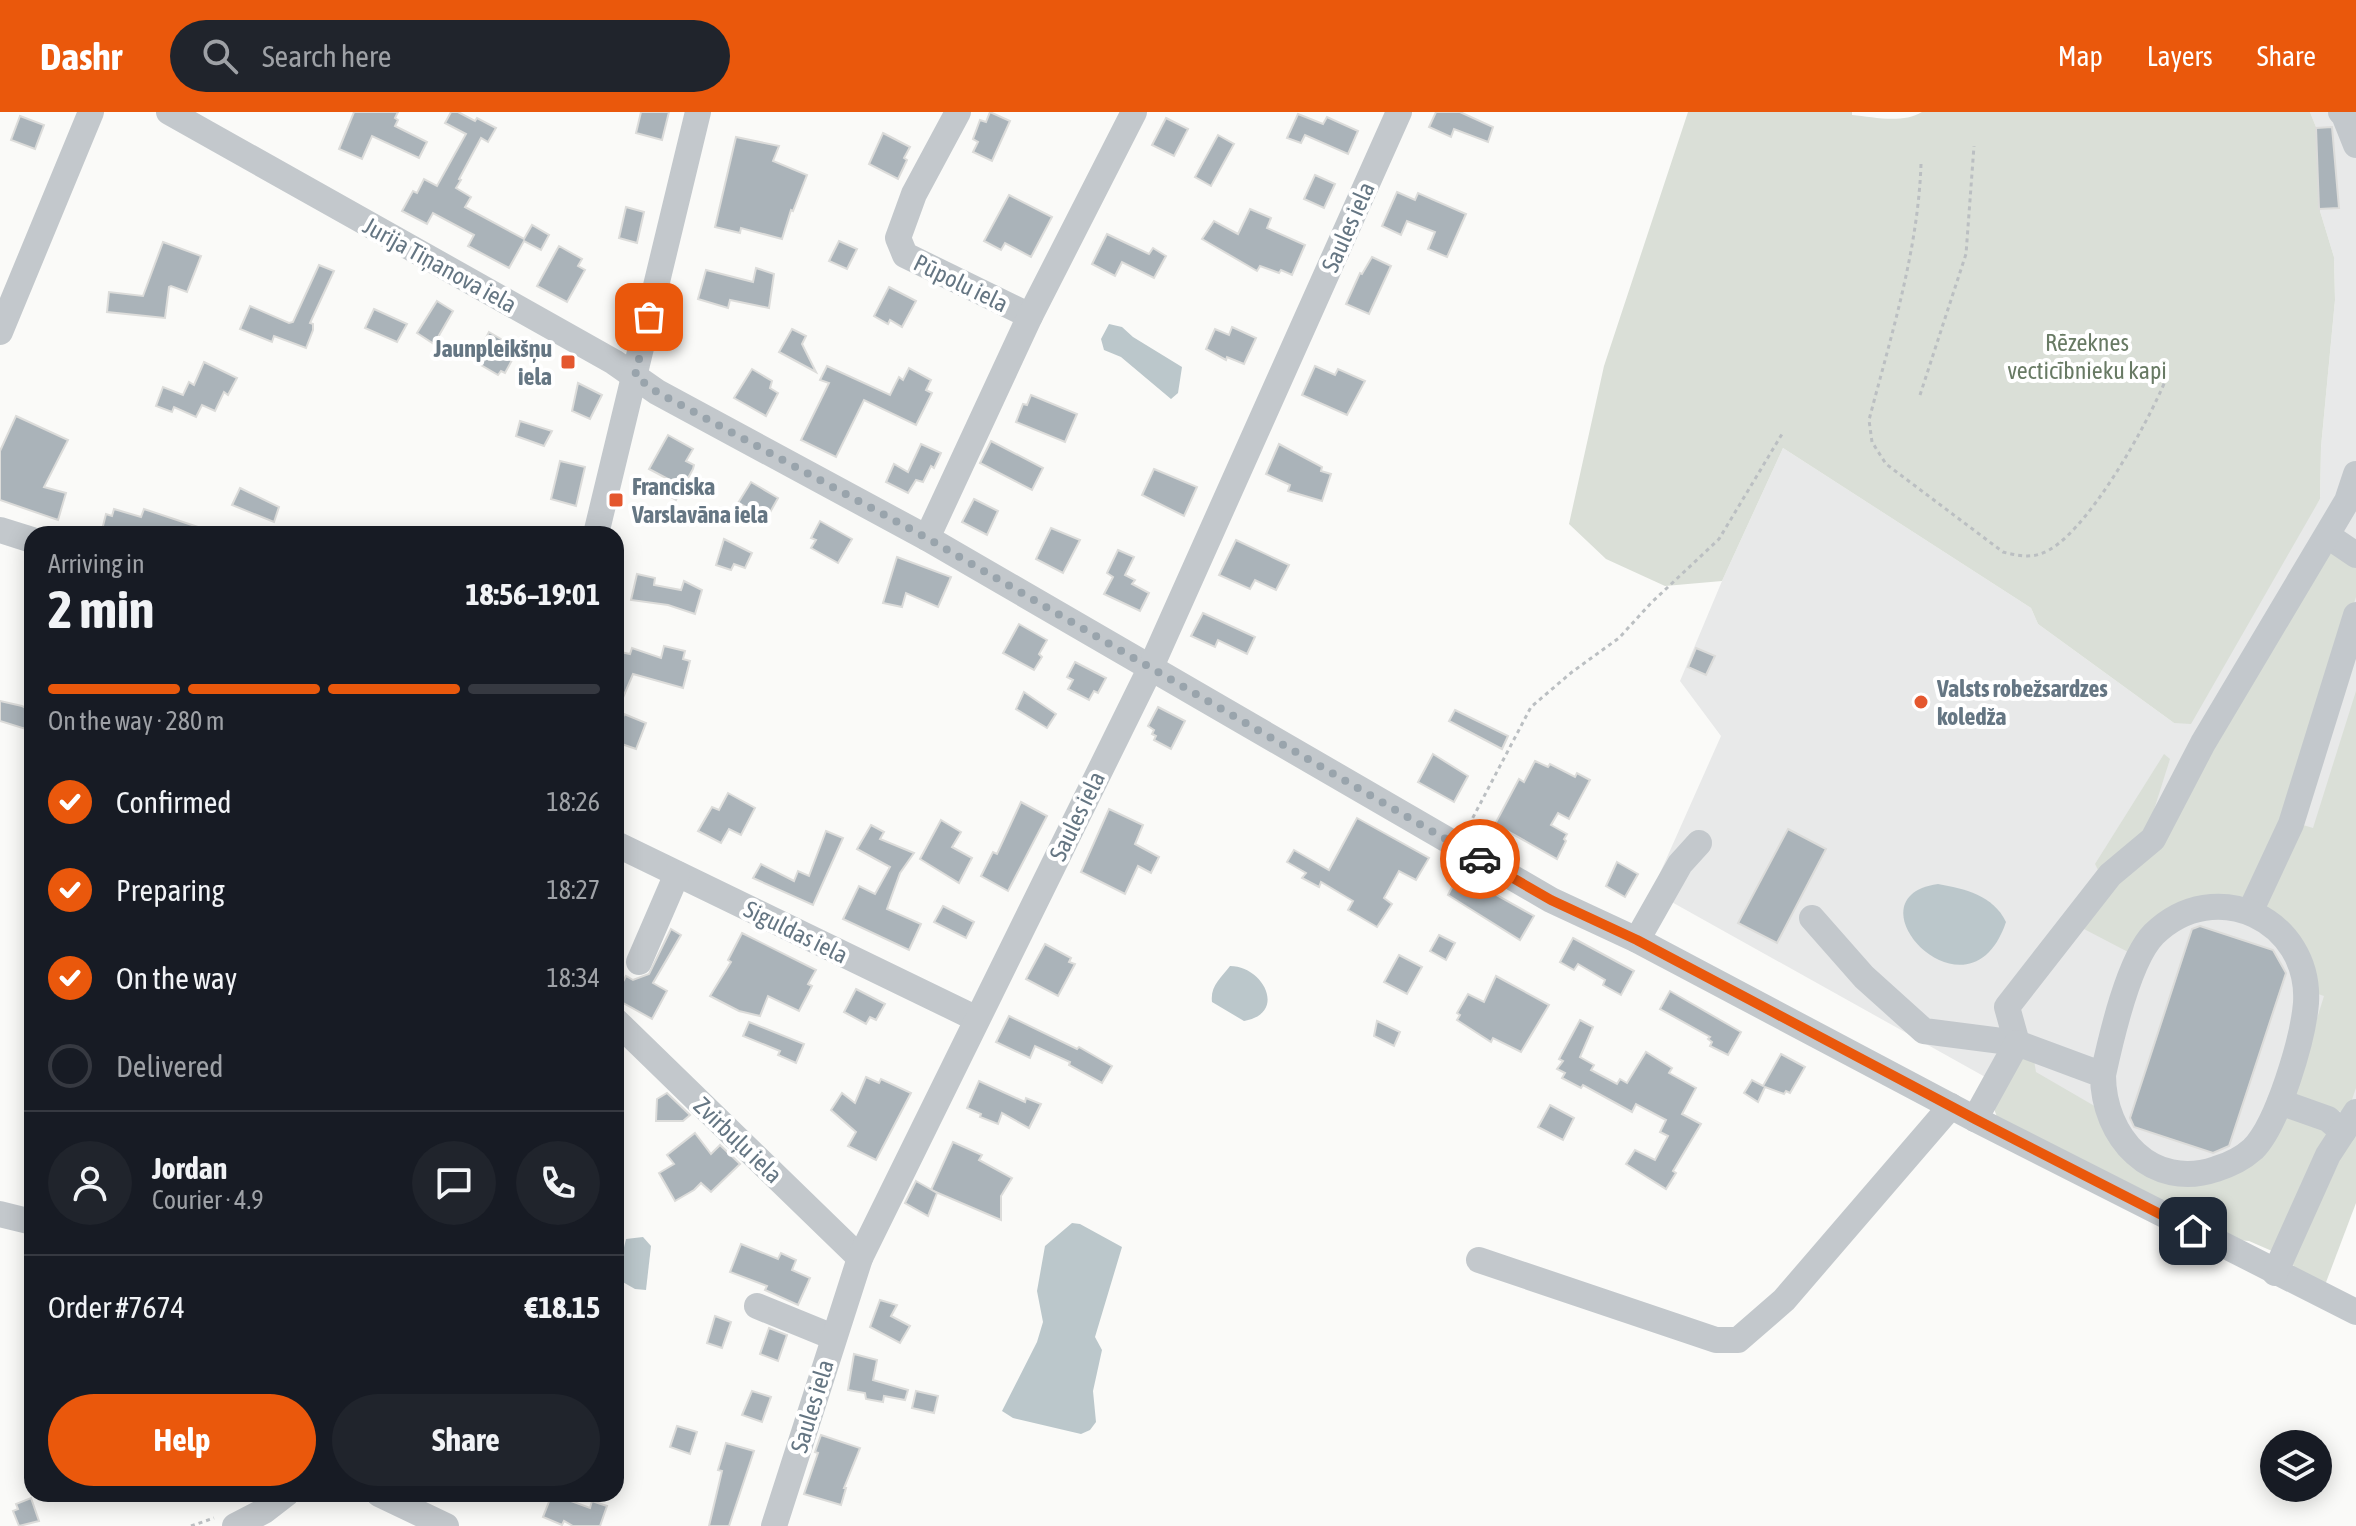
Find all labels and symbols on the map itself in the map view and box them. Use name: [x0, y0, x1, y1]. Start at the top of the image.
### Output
street label: Saules iela: [1316, 178, 1380, 276]
street label: Jurija Tiņanova iela: [359, 212, 521, 318]
street label: Pūpolu iela: [910, 249, 1012, 317]
pin: [615, 283, 683, 351]
park label: Rēzeknes vecticībnieku kapi: [2007, 329, 2167, 384]
place label: Jaunpleikšņu iela: [433, 335, 552, 390]
marker: Jaunpleikšņu iela: [559, 353, 577, 371]
place label: Franciska Varslavāna iela: [631, 473, 768, 528]
marker: Franciska Varslavāna iela: [607, 491, 625, 509]
place label: Valsts robežsardzes koledža: [1936, 675, 2108, 730]
marker: Valsts robežsardzes koledža: [1912, 693, 1930, 711]
street label: Saules iela: [1044, 767, 1110, 865]
courier: [1440, 819, 1520, 899]
street label: Siguldas iela: [740, 895, 852, 969]
street label: Zvirbuļu iela: [689, 1092, 787, 1188]
pin: [2159, 1197, 2227, 1265]
street label: Saules iela: [785, 1356, 839, 1456]

